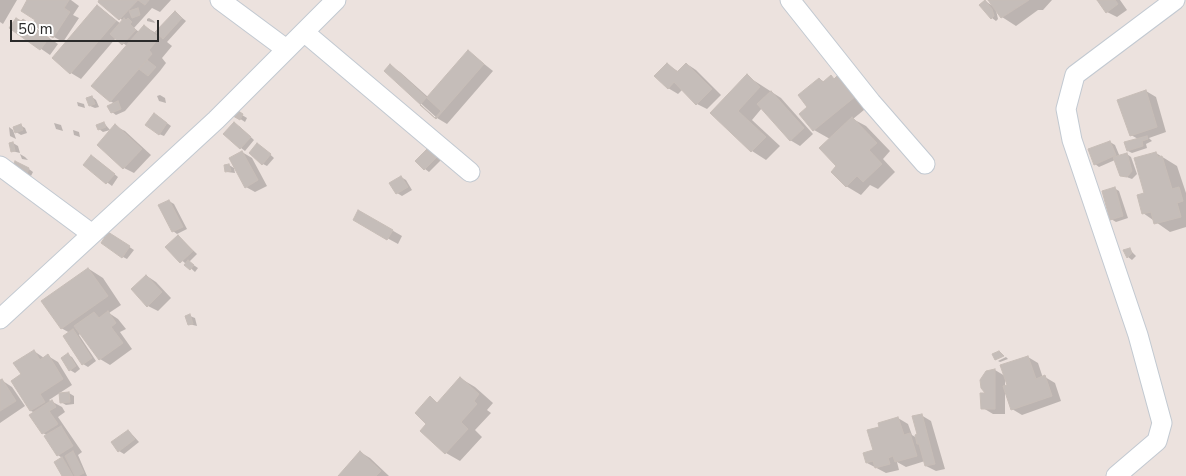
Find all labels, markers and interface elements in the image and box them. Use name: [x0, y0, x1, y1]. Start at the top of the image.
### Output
scale bar: [12, 10, 161, 42]
text: 50 m: [18, 19, 53, 39]

